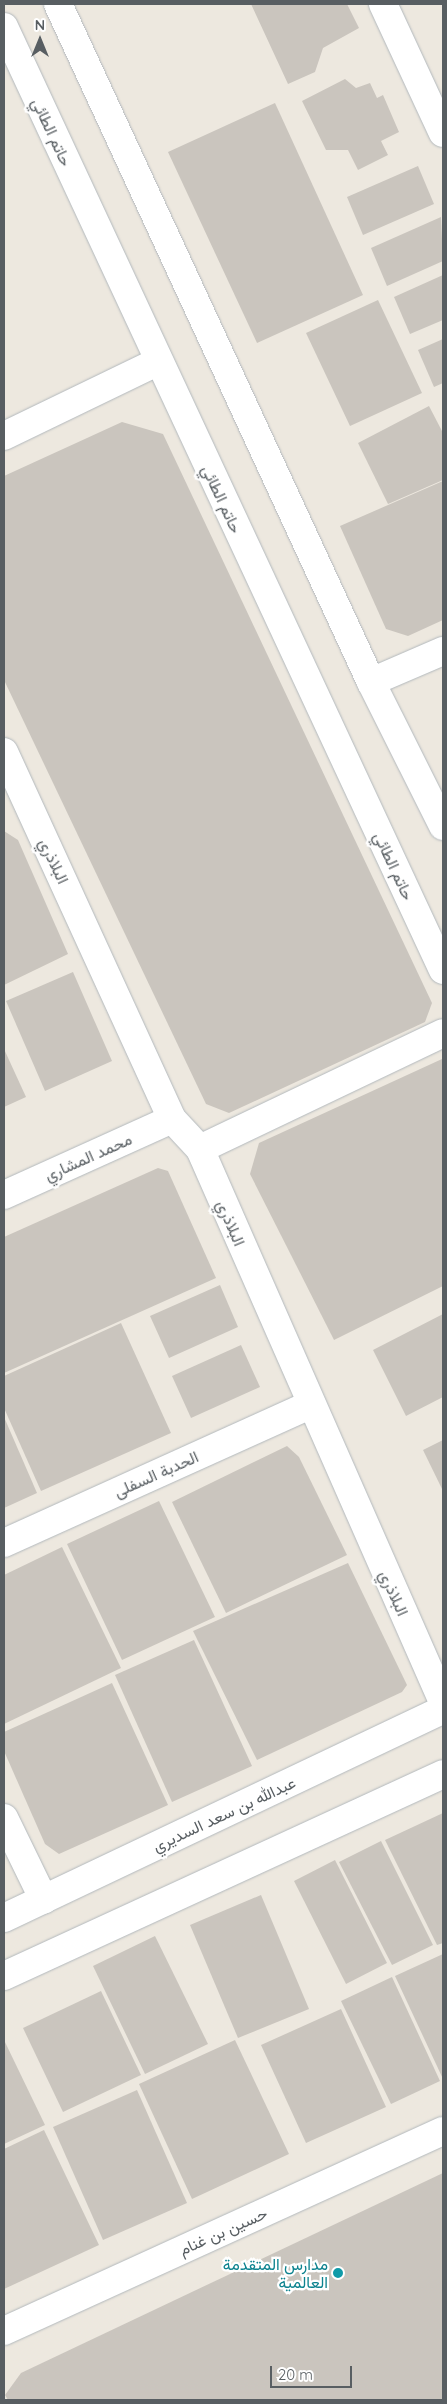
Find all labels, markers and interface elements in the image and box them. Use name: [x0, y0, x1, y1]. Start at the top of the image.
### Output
north arrow: [15, 15, 65, 65]
text: N: [35, 16, 45, 34]
street label: حاتم الطائي: [28, 95, 76, 169]
street label: حاتم الطائي: [198, 462, 246, 536]
street label: حاتم الطائي: [370, 829, 418, 903]
street label: البلاذري: [35, 835, 73, 887]
street label: محمد المشاري: [41, 1129, 135, 1185]
street label: البلاذري: [213, 1197, 249, 1249]
street label: الحدبة السفلى: [111, 1447, 201, 1501]
street label: البلاذري: [375, 1567, 413, 1619]
street label: عبدالله بن سعد السديري: [149, 1772, 299, 1856]
street label: حسين بن غنام: [176, 2203, 270, 2259]
place label: مدارس المتقدمة العالمية: [223, 2254, 328, 2292]
marker: مدارس المتقدمة العالمية: [332, 2267, 344, 2279]
scale bar: [272, 2356, 354, 2388]
text: 20 m: [278, 2365, 313, 2384]

